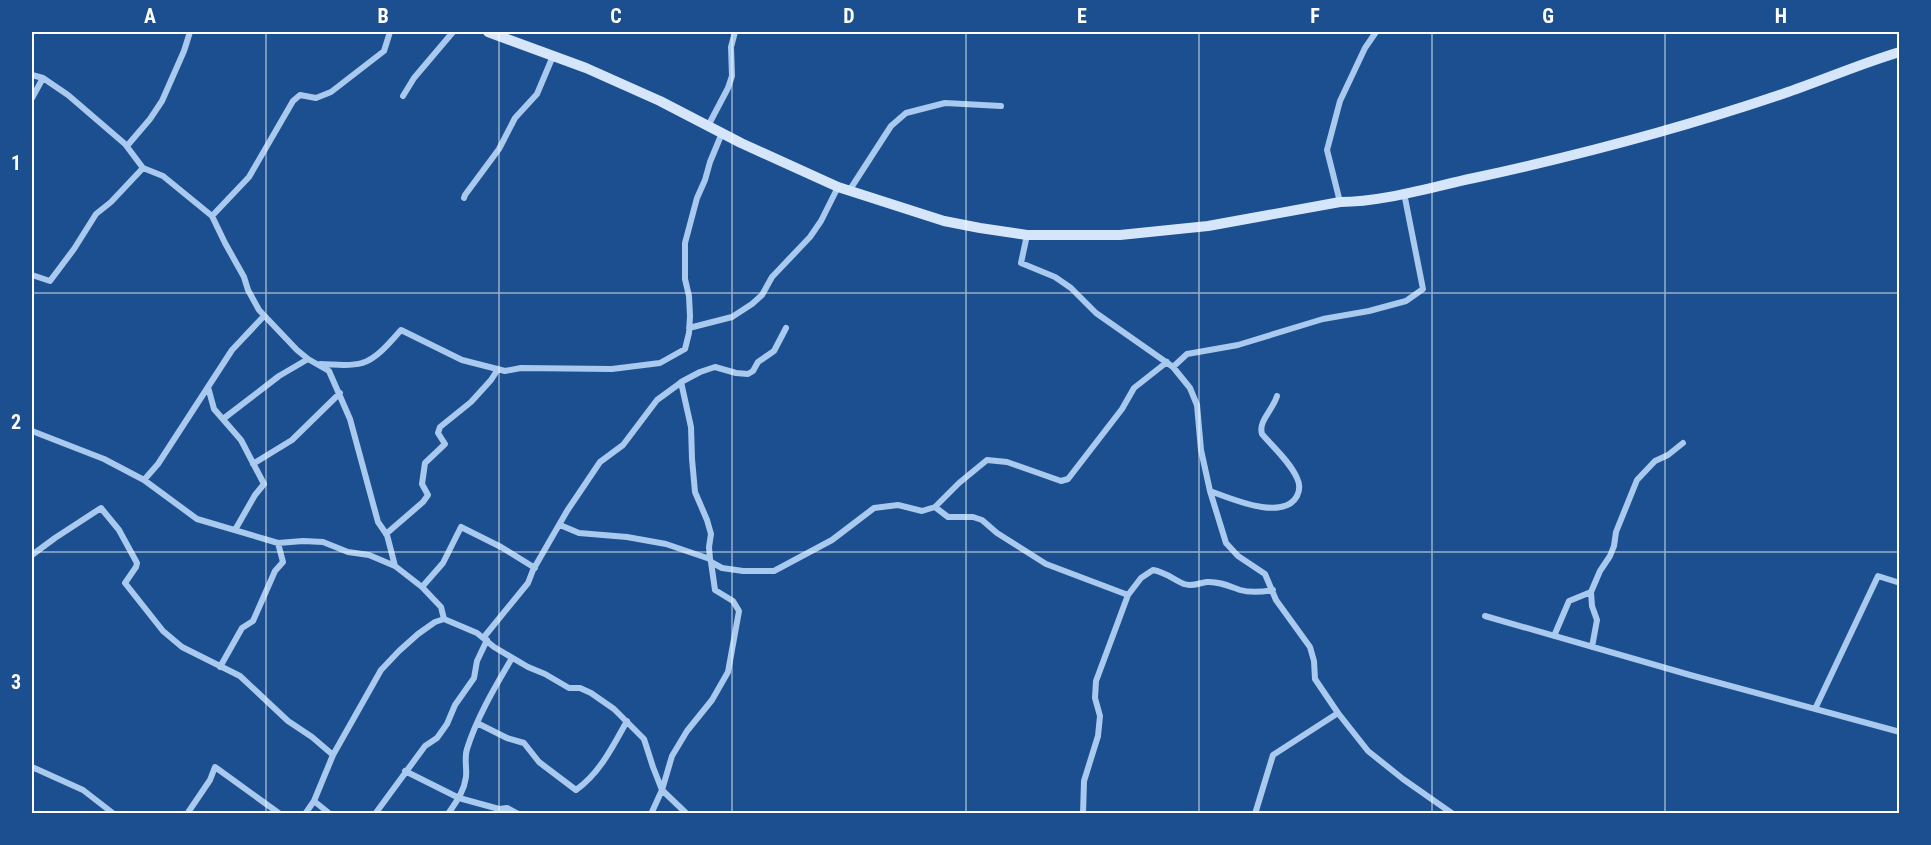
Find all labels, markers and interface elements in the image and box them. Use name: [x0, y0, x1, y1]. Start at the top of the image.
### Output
text: A: [144, 4, 156, 28]
text: B: [377, 4, 389, 28]
text: C: [610, 4, 622, 28]
text: D: [843, 4, 855, 28]
text: E: [1077, 4, 1087, 28]
text: F: [1310, 4, 1320, 28]
text: G: [1542, 4, 1554, 28]
text: H: [1775, 4, 1787, 28]
text: 1: [11, 151, 21, 175]
text: 2: [11, 410, 21, 434]
text: 3: [11, 670, 21, 694]

